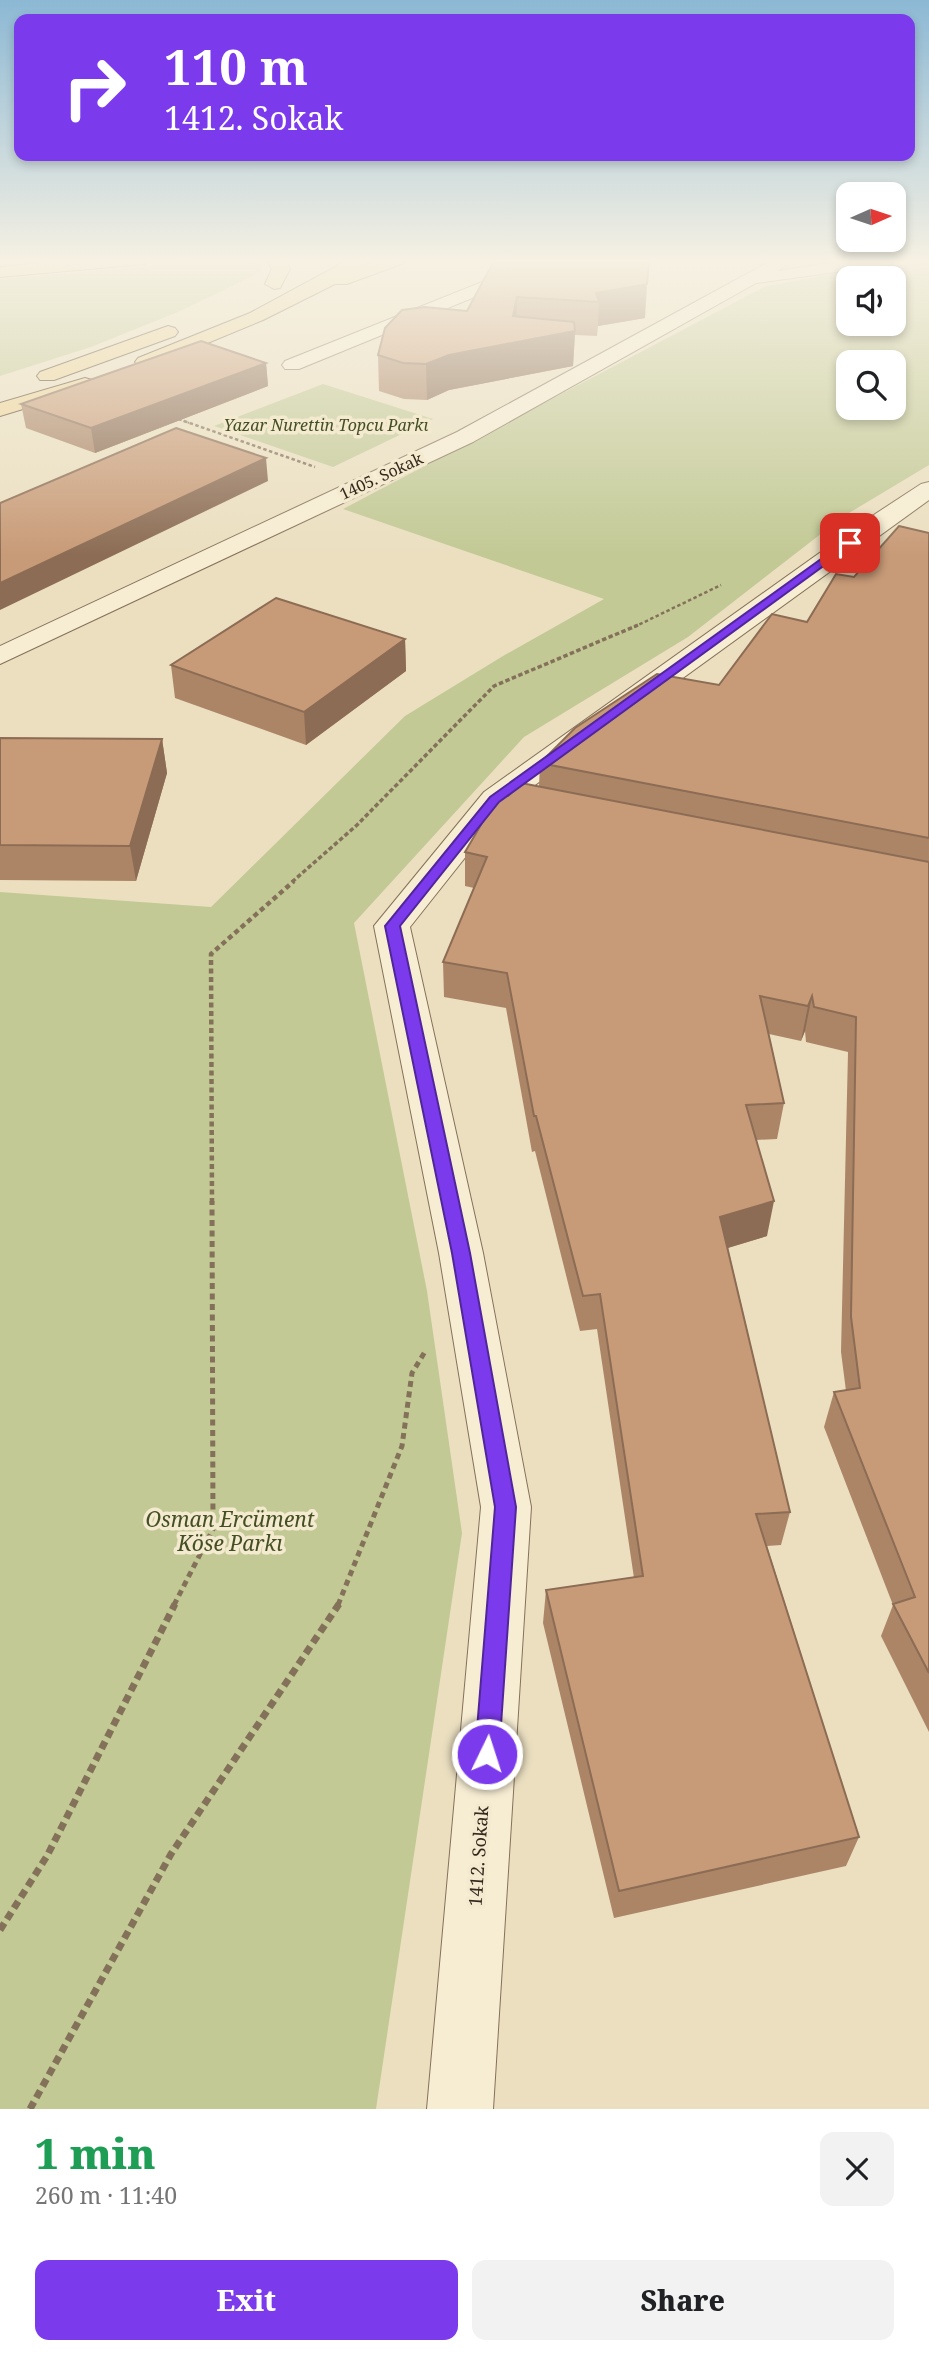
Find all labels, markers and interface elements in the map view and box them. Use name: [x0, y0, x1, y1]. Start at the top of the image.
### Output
text: 110 m: [164, 33, 308, 99]
icon: right: [49, 42, 140, 133]
text: 1412. Sokak: [164, 96, 343, 139]
north arrow: [836, 182, 906, 252]
map controls: [836, 182, 906, 420]
button: sound: [836, 266, 906, 336]
button: search: [836, 350, 906, 420]
park label: Yazar Nurettin Topcu Parkı: [224, 414, 428, 436]
street label: 1405. Sokak: [336, 447, 427, 505]
pin: [820, 513, 880, 573]
icon: arrive: [831, 524, 869, 562]
park label: Osman Ercüment Köse Parkı: [145, 1505, 315, 1557]
position arrow: [450, 1717, 524, 1791]
street label: 1412. Sokak: [463, 1804, 494, 1907]
text: 1 min: [35, 2124, 156, 2181]
button: close: [820, 2132, 894, 2206]
text: 260 m · 11:40: [35, 2179, 177, 2211]
button: Exit: [35, 2260, 458, 2340]
button: Share: [472, 2260, 894, 2340]

